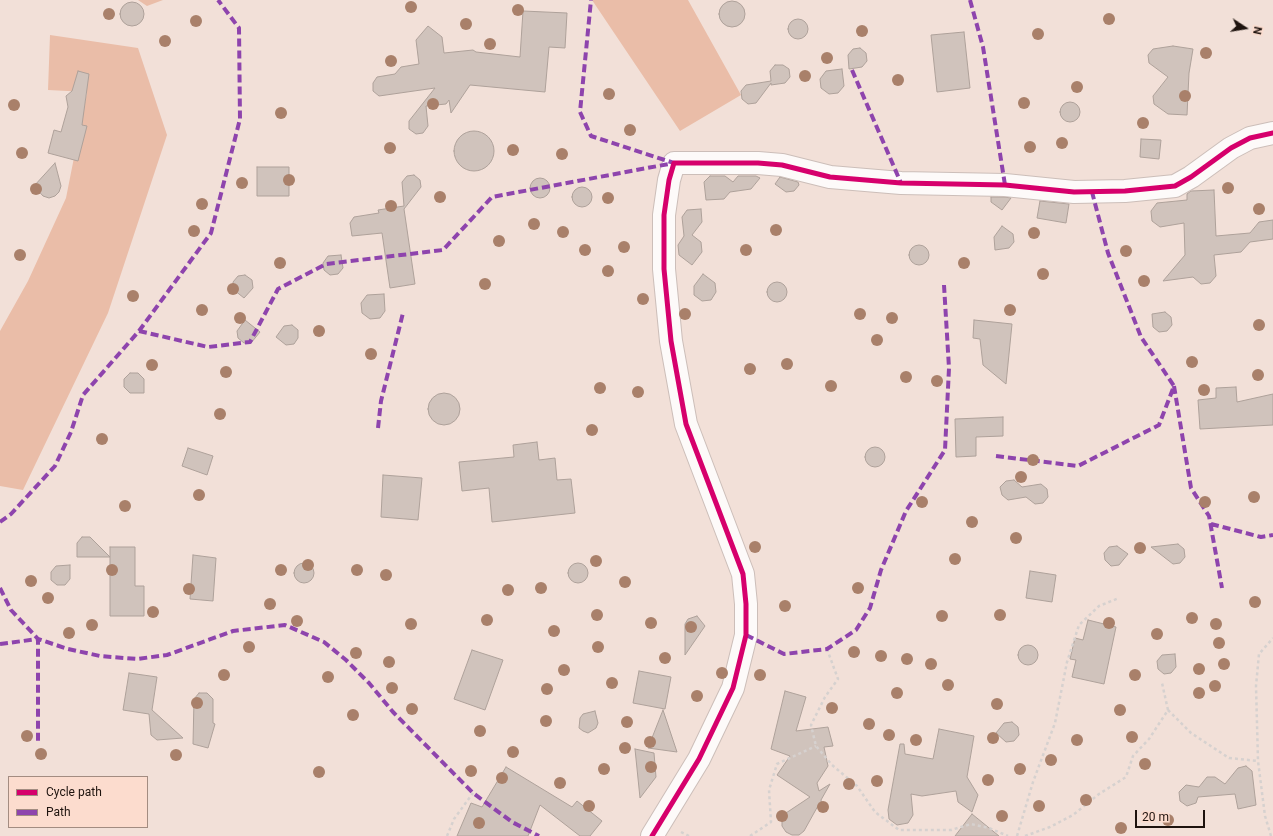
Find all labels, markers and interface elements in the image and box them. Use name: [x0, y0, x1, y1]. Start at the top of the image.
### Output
north arrow: [1225, 8, 1265, 48]
text: N: [1250, 25, 1264, 36]
legend: [8, 776, 148, 828]
text: Cycle path: [46, 785, 102, 799]
scale bar: [1137, 802, 1207, 828]
text: Path: [46, 805, 71, 819]
text: 20 m: [1142, 810, 1169, 824]

